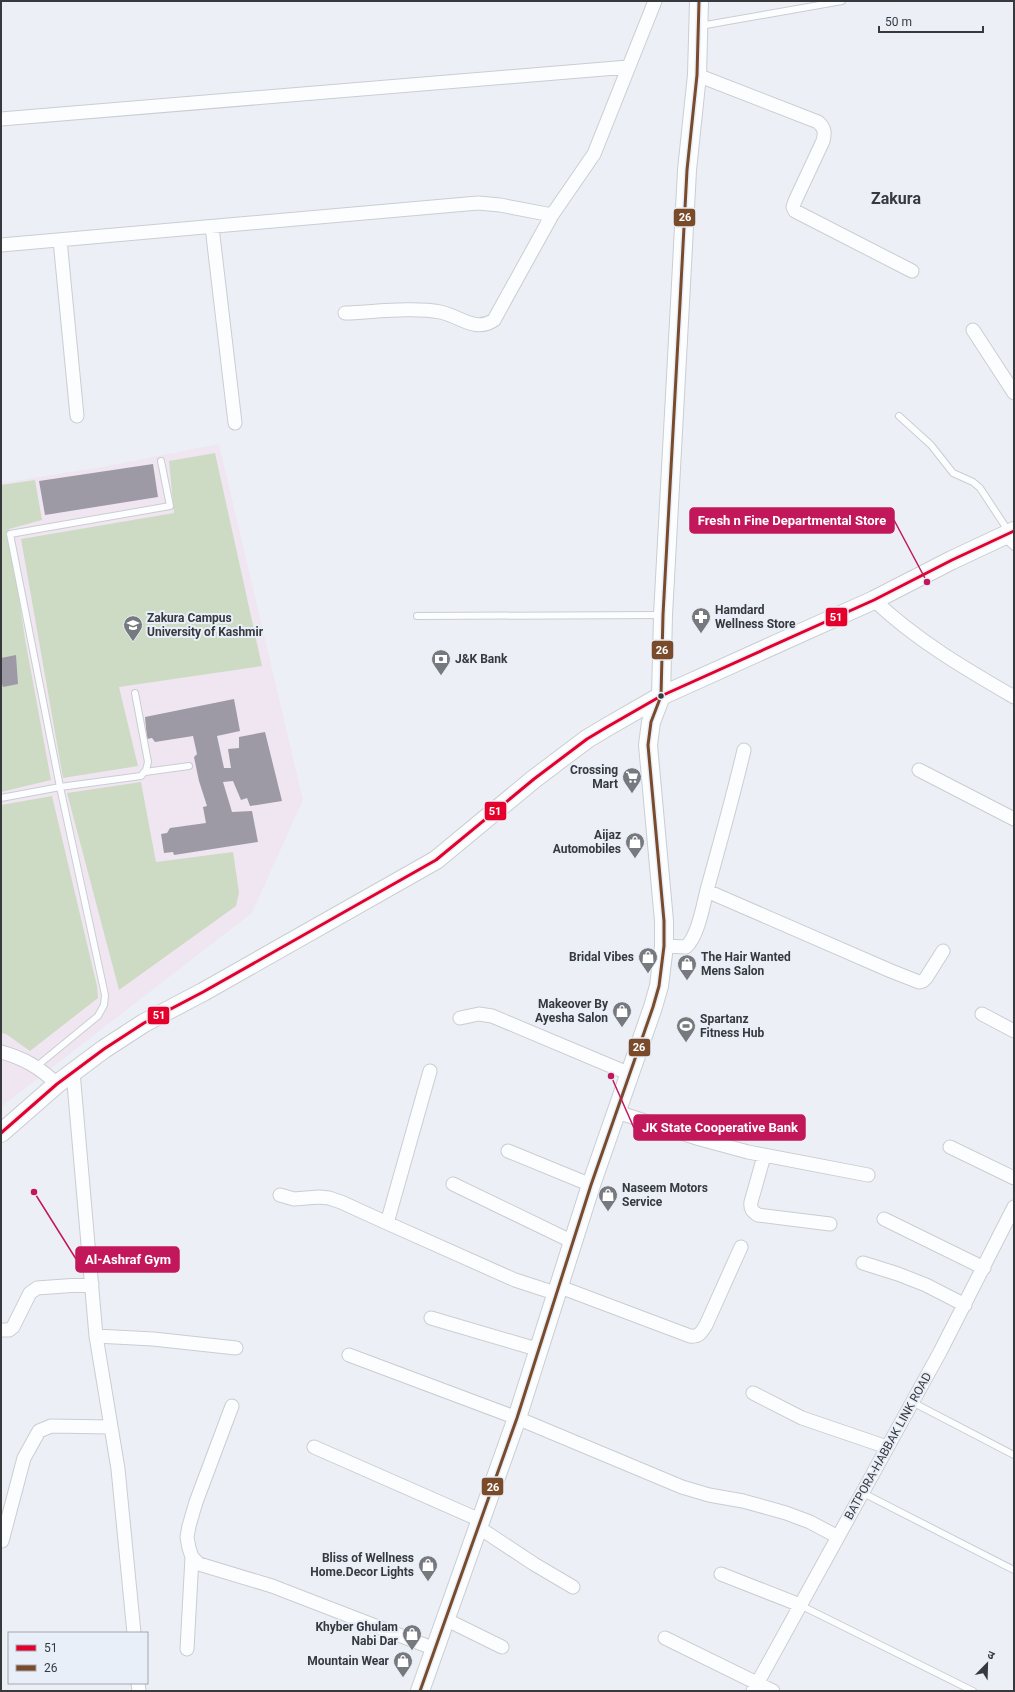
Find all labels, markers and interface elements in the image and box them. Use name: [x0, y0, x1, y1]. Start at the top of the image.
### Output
scale bar: [879, 8, 983, 34]
text: 50 m: [885, 15, 912, 29]
district label: Zakura: [871, 189, 921, 208]
line badge: 26: [673, 208, 696, 227]
text: 26: [679, 211, 691, 224]
callout: Fresh n Fine Departmental Store: [690, 508, 894, 533]
text: Fresh n Fine Departmental Store: [698, 513, 886, 528]
place label: Hamdard Wellness Store: [715, 603, 796, 631]
pharmacy icon: Hamdard Wellness Store: [690, 606, 712, 634]
line badge: 51: [825, 607, 848, 627]
place label: Zakura Campus University of Kashmir: [147, 611, 264, 639]
text: 51: [830, 611, 842, 624]
school or university icon: Zakura Campus University of Kashmir: [122, 614, 144, 642]
line badge: 26: [651, 640, 674, 660]
text: 26: [656, 644, 668, 657]
bank icon: J&K Bank: [430, 648, 452, 676]
place label: J&K Bank: [455, 652, 508, 666]
unlabelled marker: [656, 691, 666, 701]
place label: Crossing Mart: [570, 763, 618, 791]
supermarket icon: Crossing Mart: [621, 766, 643, 794]
line badge: 51: [484, 801, 507, 821]
text: 51: [489, 805, 501, 818]
place label: Aijaz Automobiles: [553, 828, 621, 856]
shop icon: Aijaz Automobiles: [624, 831, 646, 859]
shop icon: Bridal Vibes: [637, 946, 659, 974]
place label: Bridal Vibes: [569, 950, 634, 964]
place label: The Hair Wanted Mens Salon: [701, 950, 791, 978]
shop icon: The Hair Wanted Mens Salon: [676, 953, 698, 981]
place label: Makeover By Ayesha Salon: [535, 997, 609, 1025]
shop icon: Makeover By Ayesha Salon: [611, 1000, 633, 1028]
line badge: 51: [147, 1006, 170, 1025]
text: 51: [153, 1009, 165, 1022]
place label: Spartanz Fitness Hub: [700, 1012, 765, 1040]
sports icon: Spartanz Fitness Hub: [675, 1015, 697, 1043]
line badge: 26: [628, 1038, 651, 1057]
text: 26: [633, 1041, 645, 1054]
callout: JK State Cooperative Bank: [634, 1115, 805, 1140]
text: JK State Cooperative Bank: [642, 1120, 799, 1135]
place label: Naseem Motors Service: [622, 1181, 708, 1209]
shop icon: Naseem Motors Service: [597, 1184, 619, 1212]
callout: Al-Ashraf Gym: [76, 1247, 179, 1272]
text: Al-Ashraf Gym: [85, 1252, 171, 1267]
street label: BATPORA-HABBAK LINK ROAD: [842, 1370, 934, 1522]
line badge: 26: [481, 1477, 504, 1496]
text: 26: [487, 1481, 499, 1494]
place label: Bliss of Wellness Home.Decor Lights: [310, 1551, 414, 1579]
shop icon: Bliss of Wellness Home.Decor Lights: [417, 1554, 439, 1582]
place label: Khyber Ghulam Nabi Dar: [315, 1620, 399, 1648]
shop icon: Khyber Ghulam Nabi Dar: [401, 1623, 423, 1651]
legend: [8, 1632, 148, 1684]
text: 51: [44, 1641, 58, 1655]
north arrow: [967, 1644, 1007, 1684]
text: उ: [985, 1648, 997, 1663]
shop icon: Mountain Wear: [392, 1650, 414, 1678]
place label: Mountain Wear: [307, 1654, 390, 1668]
text: 26: [44, 1661, 58, 1675]

